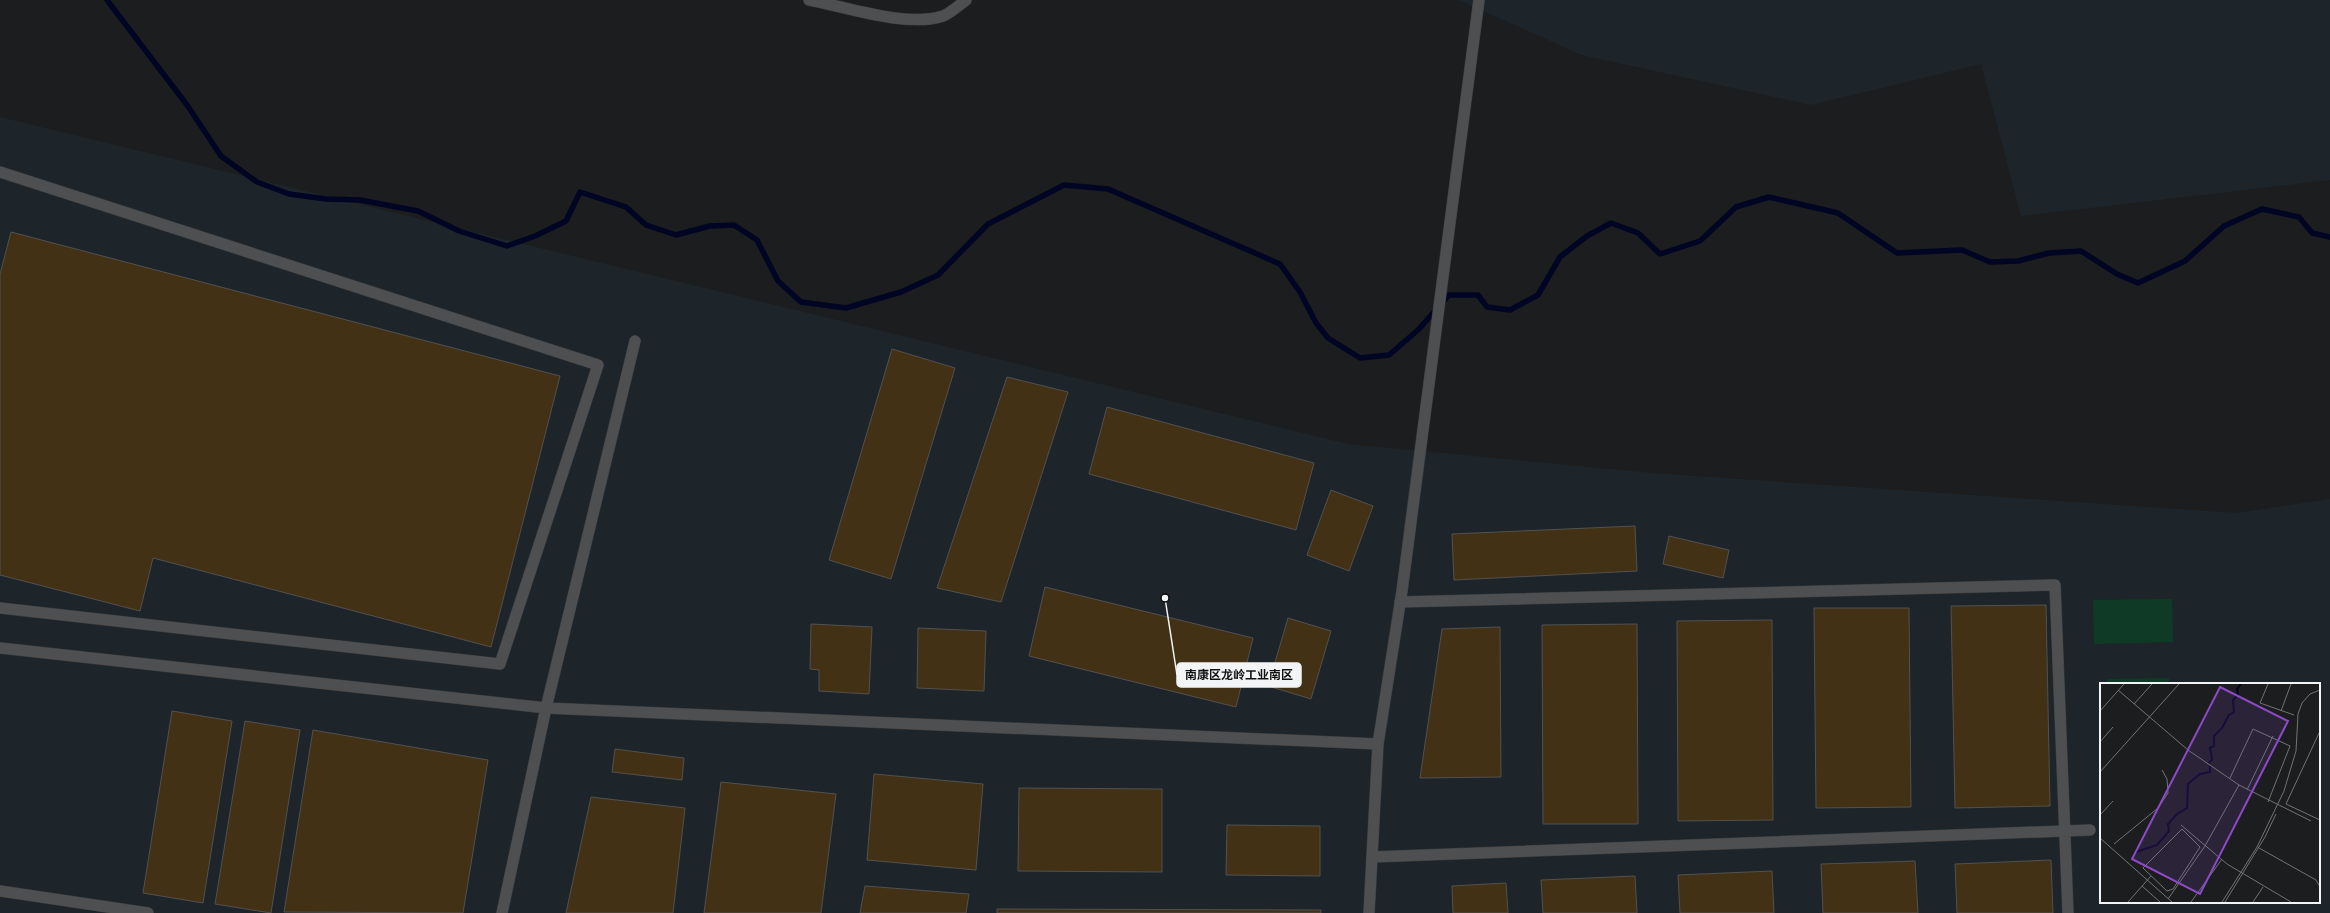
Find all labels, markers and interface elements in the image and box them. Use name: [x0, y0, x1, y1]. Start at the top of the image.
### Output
callout: 南康区龙岭工业南区: [1177, 663, 1301, 687]
text: 南康区龙岭工业南区: [1185, 667, 1293, 682]
inset map: [2100, 683, 2320, 903]

